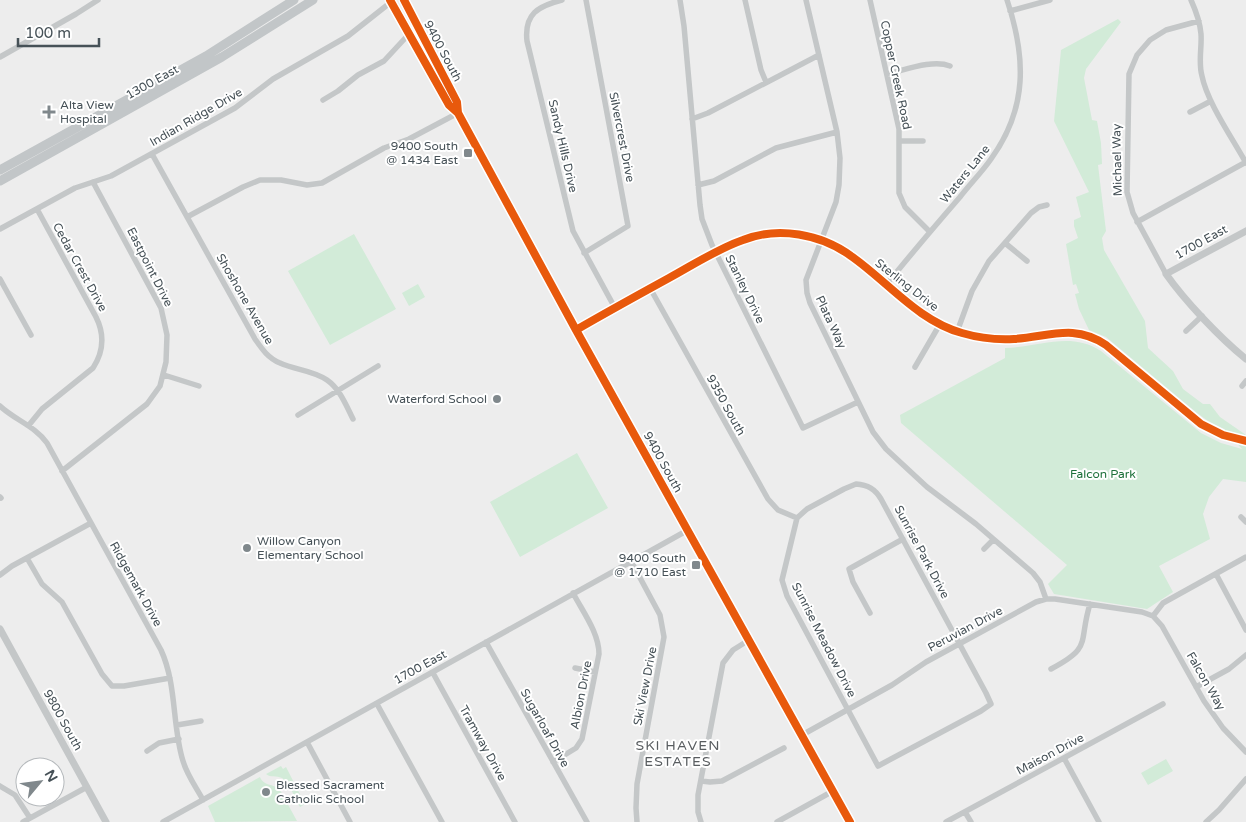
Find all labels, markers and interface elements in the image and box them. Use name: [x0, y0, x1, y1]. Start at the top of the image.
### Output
scale bar: [18, 15, 99, 47]
street label: 9400 South: [421, 18, 465, 84]
street label: Copper Creek Road: [878, 19, 914, 131]
text: 100 m: [25, 24, 71, 42]
street label: 1300 East: [123, 62, 181, 102]
street label: Indian Ridge Drive: [147, 85, 245, 149]
street label: Silvercrest Drive: [606, 91, 638, 183]
place label: Alta View Hospital: [60, 98, 114, 126]
street label: Sandy Hills Drive: [546, 98, 581, 194]
marker: Alta View Hospital: [42, 105, 56, 119]
street label: Michael Way: [1109, 123, 1125, 196]
place label: 9400 South @ 1434 East: [386, 139, 458, 167]
street label: Waters Lane: [937, 142, 993, 206]
marker: 9400 South @ 1434 East: [462, 147, 474, 159]
street label: Cedar Crest Drive: [50, 220, 110, 314]
street label: 1700 East: [1172, 222, 1230, 262]
street label: Eastpoint Drive: [124, 225, 176, 309]
street label: Shoshone Avenue: [213, 251, 277, 347]
street label: Stanley Drive: [722, 252, 768, 326]
street label: Sterling Drive: [873, 256, 942, 314]
street label: Plata Way: [813, 293, 850, 351]
street label: 9350 South: [704, 372, 748, 438]
place label: Waterford School: [388, 392, 487, 406]
marker: Waterford School: [491, 393, 503, 405]
street label: 9400 South: [641, 429, 685, 495]
park label: Falcon Park: [1070, 467, 1136, 481]
street label: Sunrise Park Drive: [892, 503, 953, 601]
place label: Willow Canyon Elementary School: [257, 534, 364, 562]
street label: Ridgemark Drive: [107, 539, 165, 629]
marker: Willow Canyon Elementary School: [241, 542, 253, 554]
place label: 9400 South @ 1710 East: [614, 551, 686, 579]
marker: 9400 South @ 1710 East: [690, 559, 702, 571]
street label: Sunrise Meadow Drive: [789, 580, 859, 700]
street label: Peruvian Drive: [925, 603, 1005, 655]
street label: Ski View Drive: [630, 645, 660, 727]
street label: 1700 East: [391, 647, 449, 687]
street label: Falcon Way: [1184, 649, 1229, 713]
street label: Albion Drive: [567, 659, 595, 731]
street label: Sugarloaf Drive: [518, 686, 572, 770]
street label: 9800 South: [41, 687, 85, 753]
street label: Tramway Drive: [457, 703, 510, 783]
street label: Maison Drive: [1014, 730, 1086, 778]
district label: SKI HAVEN ESTATES: [636, 737, 720, 770]
north arrow: [15, 757, 65, 807]
text: N: [41, 767, 61, 785]
place label: Blessed Sacrament Catholic School: [276, 778, 385, 806]
marker: Blessed Sacrament Catholic School: [260, 786, 272, 798]

